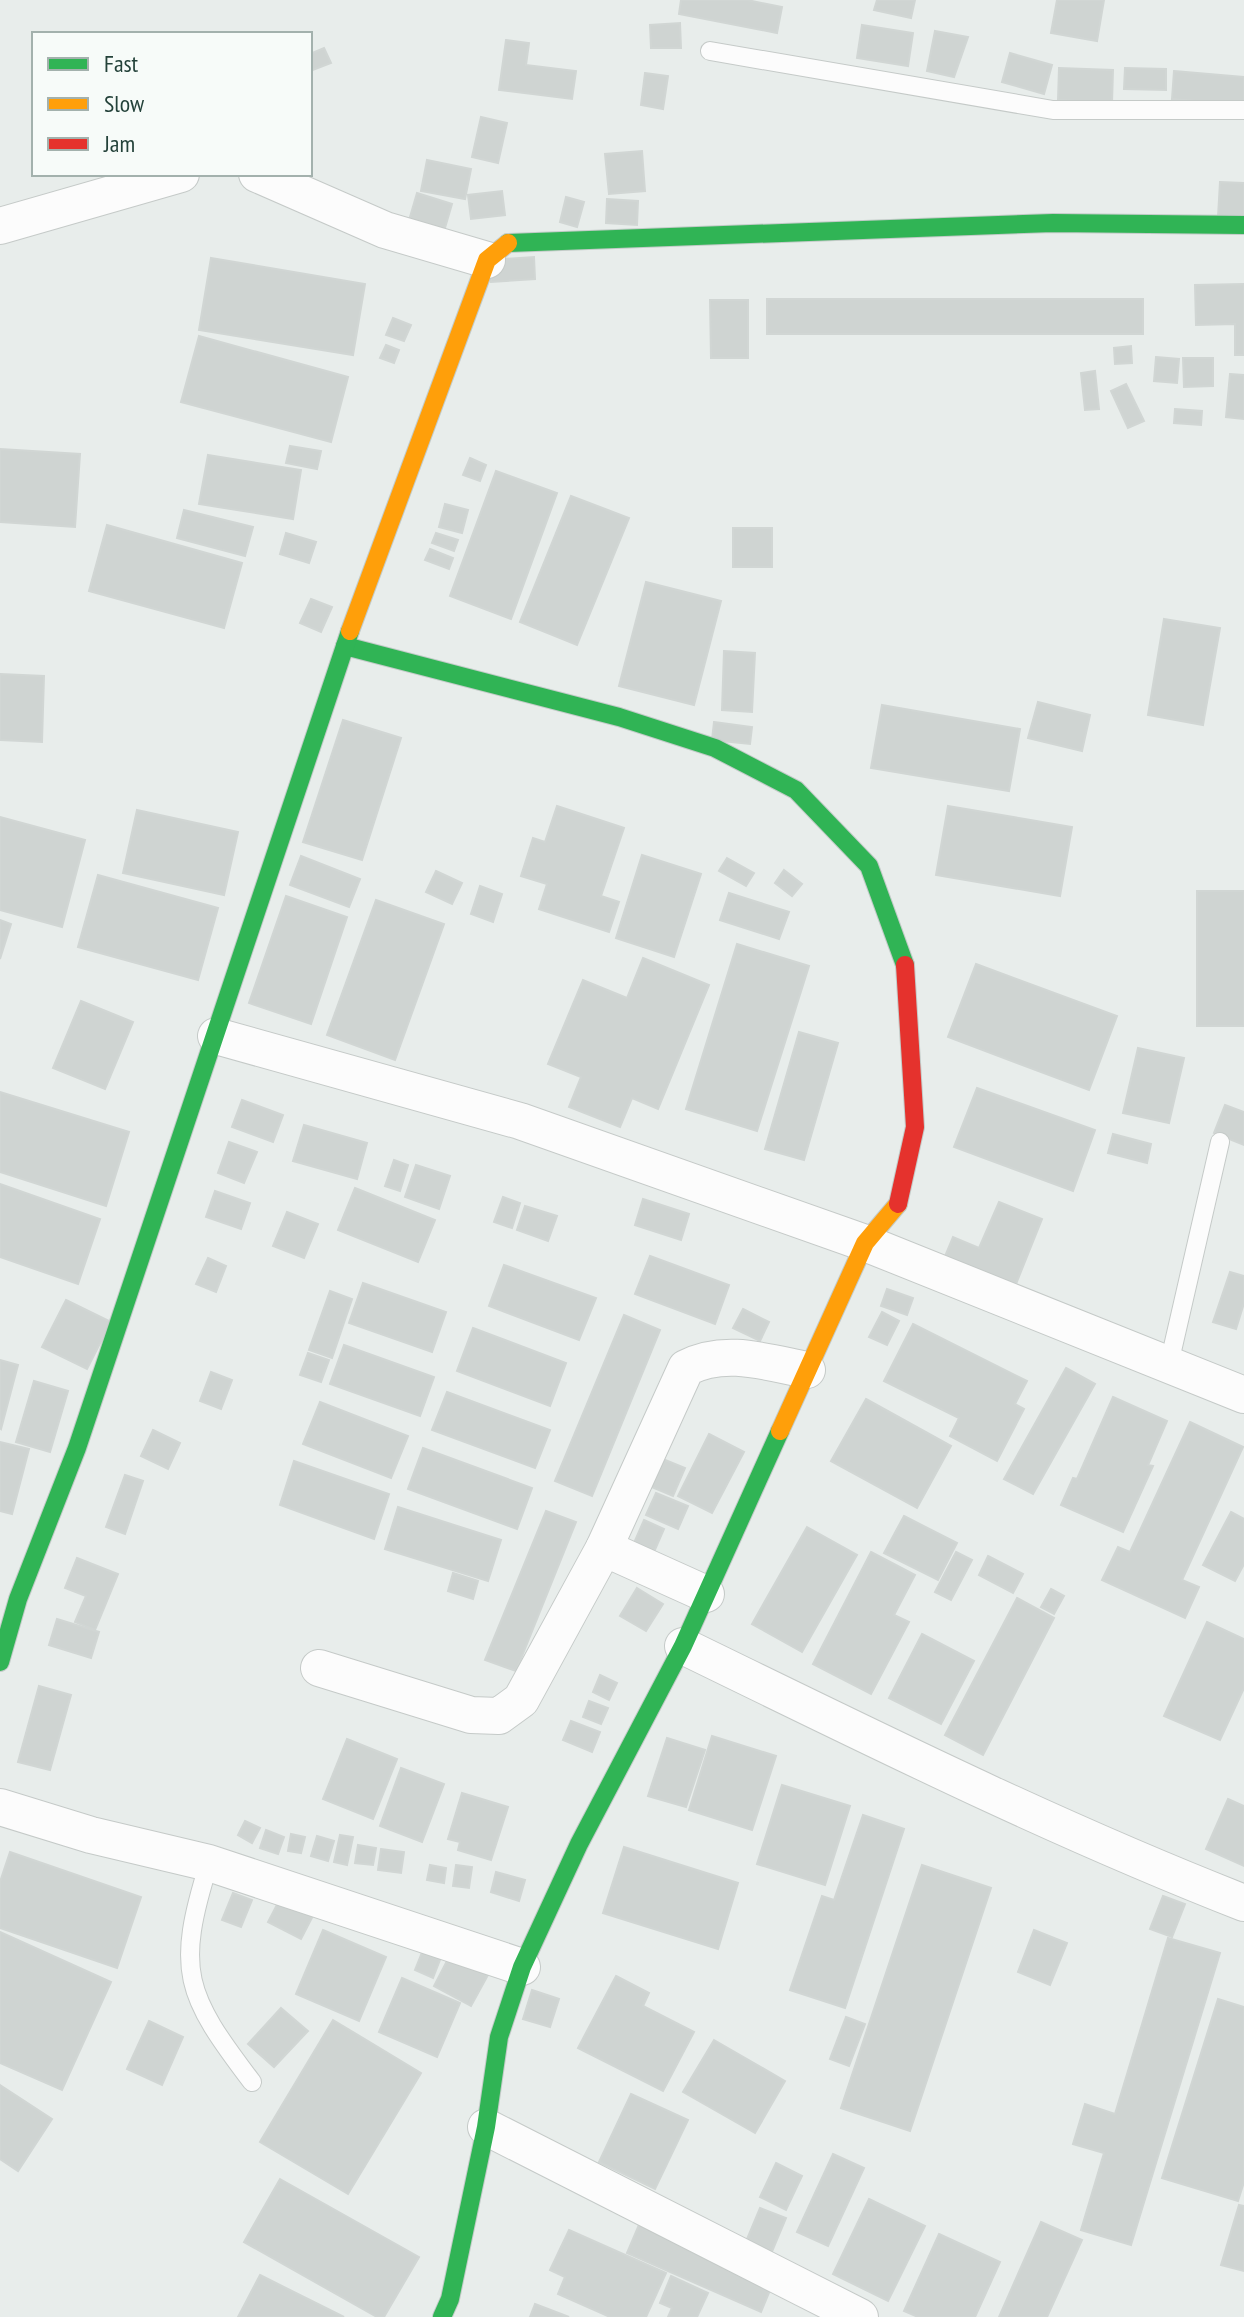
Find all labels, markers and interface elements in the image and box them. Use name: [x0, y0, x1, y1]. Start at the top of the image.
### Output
legend: [32, 32, 312, 176]
text: Fast: [104, 48, 139, 79]
text: Slow: [104, 88, 145, 119]
text: Jam: [103, 128, 135, 159]

